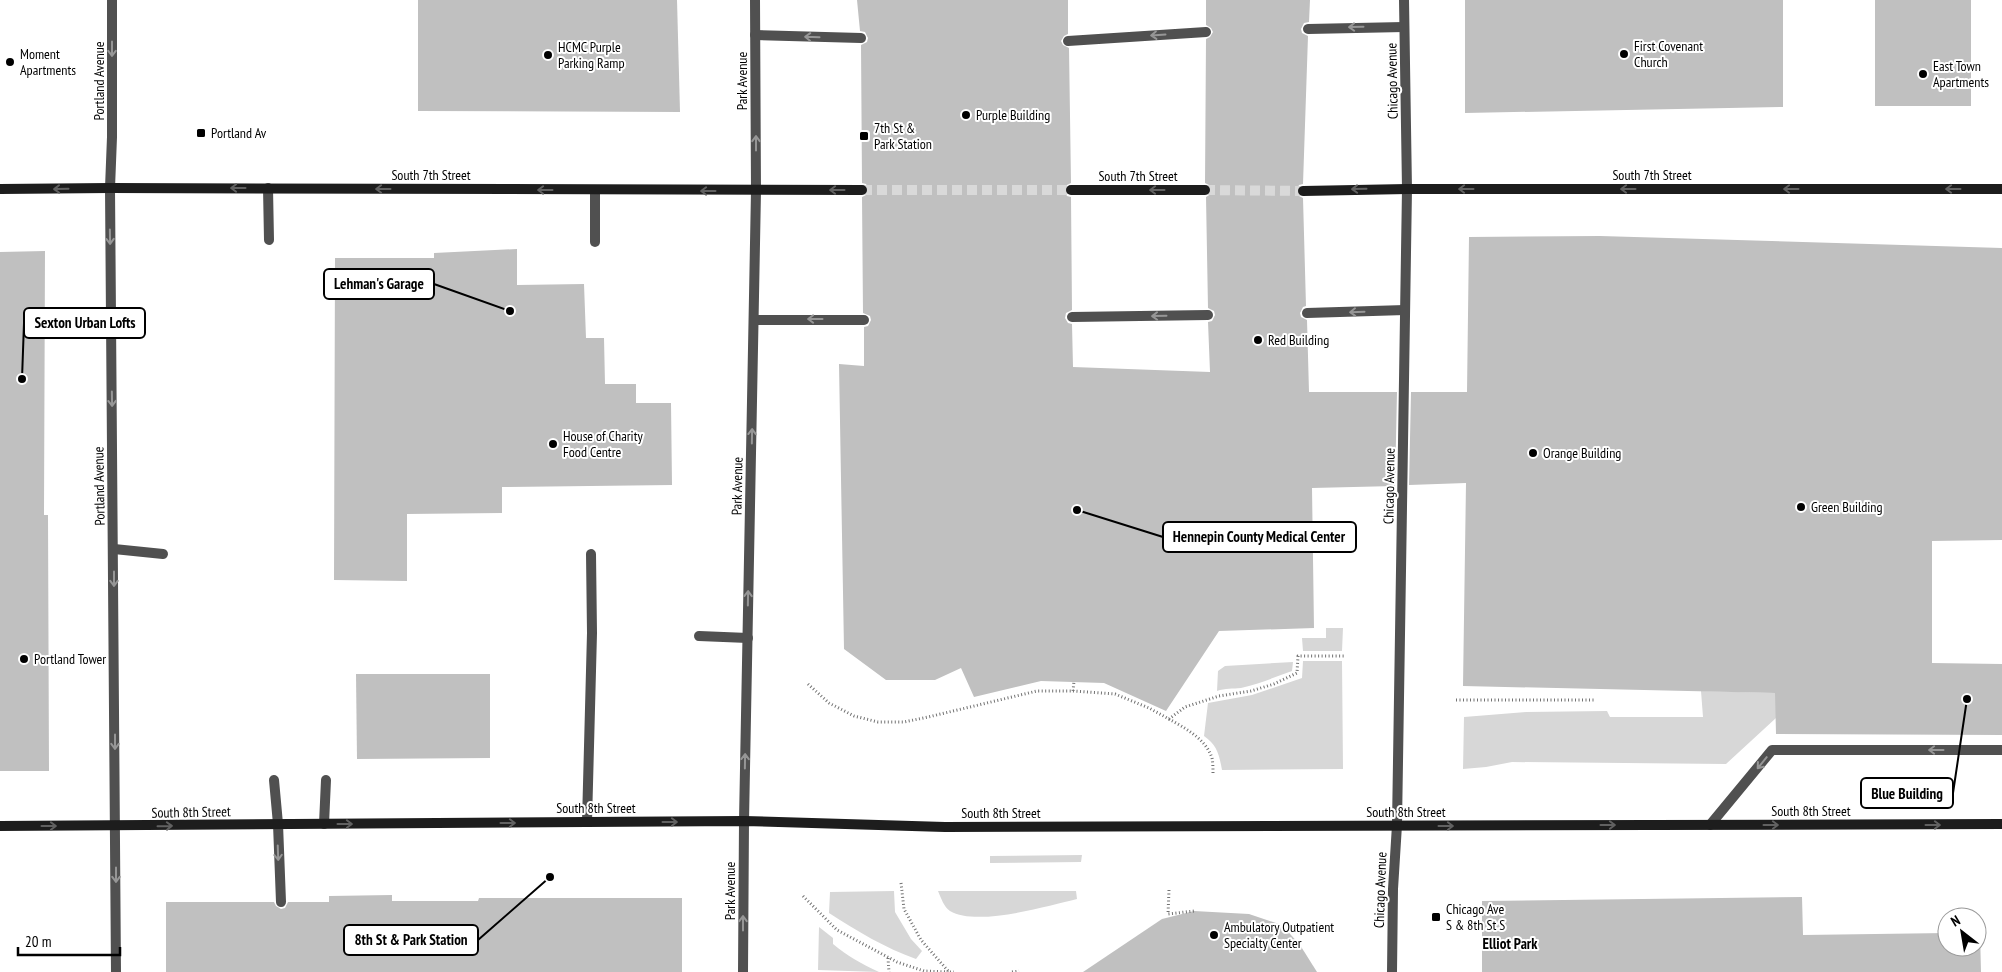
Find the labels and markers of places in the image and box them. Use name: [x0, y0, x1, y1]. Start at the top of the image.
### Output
place label: First Covenant Church: [1634, 37, 1703, 71]
place label: HCMC Purple Parking Ramp: [558, 38, 625, 72]
place label: Moment Apartments: [20, 45, 76, 79]
marker: First Covenant Church: [1618, 48, 1630, 60]
marker: HCMC Purple Parking Ramp: [542, 49, 554, 61]
marker: Moment Apartments: [4, 56, 16, 68]
place label: East Town Apartments: [1933, 57, 1989, 91]
marker: East Town Apartments: [1917, 68, 1929, 80]
place label: Purple Building: [976, 106, 1050, 124]
marker: Purple Building: [960, 109, 972, 121]
place label: 7th St & Park Station: [874, 119, 932, 153]
place label: Portland Av: [211, 124, 267, 142]
marker: Portland Av: [195, 127, 207, 139]
marker: 7th St & Park Station: [858, 130, 870, 142]
callout: Lehman's Garage: [324, 269, 434, 299]
callout: Sexton Urban Lofts: [24, 308, 145, 338]
place label: Red Building: [1268, 331, 1329, 349]
marker: Red Building: [1252, 334, 1264, 346]
place label: House of Charity Food Centre: [563, 427, 643, 461]
marker: House of Charity Food Centre: [547, 438, 559, 450]
place label: Orange Building: [1543, 444, 1621, 462]
marker: Orange Building: [1527, 447, 1539, 459]
place label: Green Building: [1811, 498, 1883, 516]
marker: Green Building: [1795, 501, 1807, 513]
callout: Hennepin County Medical Center: [1163, 522, 1356, 552]
place label: Portland Tower: [34, 650, 106, 668]
marker: Portland Tower: [18, 653, 30, 665]
callout: Blue Building: [1861, 778, 1953, 808]
place label: Chicago Ave S & 8th St S: [1446, 900, 1505, 934]
marker: Chicago Ave S & 8th St S: [1430, 911, 1442, 923]
place label: Ambulatory Outpatient Specialty Center: [1224, 918, 1334, 952]
callout: 8th St & Park Station: [344, 925, 478, 955]
marker: Ambulatory Outpatient Specialty Center: [1208, 929, 1220, 941]

